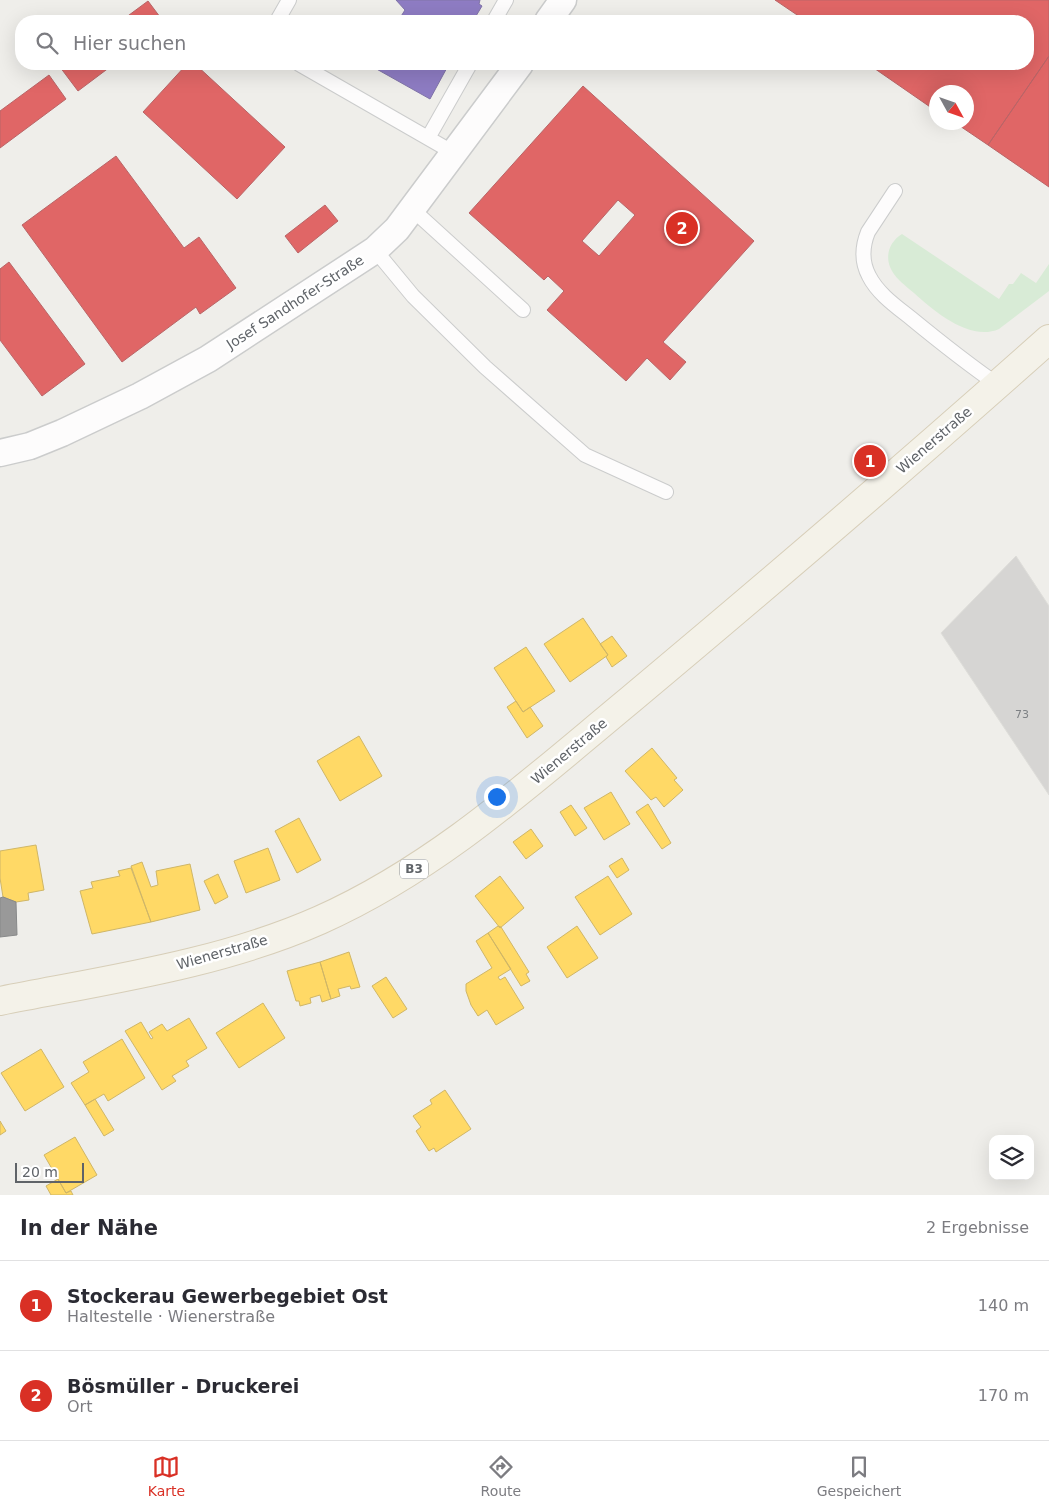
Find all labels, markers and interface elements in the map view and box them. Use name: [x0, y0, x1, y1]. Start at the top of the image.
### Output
search box: [15, 15, 1034, 70]
icon: search: [33, 29, 61, 57]
text: Hier suchen: [73, 32, 186, 54]
north arrow: [929, 85, 974, 130]
pin: 2: [666, 209, 698, 247]
street label: Josef Sandhofer-Straße: [223, 252, 367, 353]
street label: Wienerstraße: [893, 403, 975, 477]
pin: 1: [854, 442, 886, 480]
house number: 73: [1015, 708, 1029, 721]
street label: Wienerstraße: [528, 715, 610, 787]
your location: [484, 784, 510, 810]
road number: B3: [400, 860, 428, 879]
street label: Wienerstraße: [175, 931, 269, 973]
map controls: [989, 1135, 1034, 1180]
button: layers: [989, 1135, 1034, 1180]
scale bar: [15, 1160, 84, 1183]
text: 20 m: [22, 1164, 58, 1180]
text: In der Nähe: [20, 1216, 158, 1240]
text: 2 Ergebnisse: [926, 1218, 1029, 1237]
text: Stockerau Gewerbegebiet Ost: [67, 1285, 388, 1307]
text: 1: [30, 1296, 42, 1315]
text: 140 m: [978, 1296, 1029, 1315]
text: Haltestelle · Wienerstraße: [67, 1307, 275, 1326]
text: Bösmüller - Druckerei: [67, 1375, 299, 1397]
text: 2: [30, 1386, 42, 1405]
text: 170 m: [978, 1386, 1029, 1405]
text: Ort: [67, 1397, 92, 1416]
tab: Karte: [148, 1453, 185, 1499]
tab: Route: [481, 1453, 521, 1499]
tab: Gespeichert: [817, 1453, 901, 1499]

